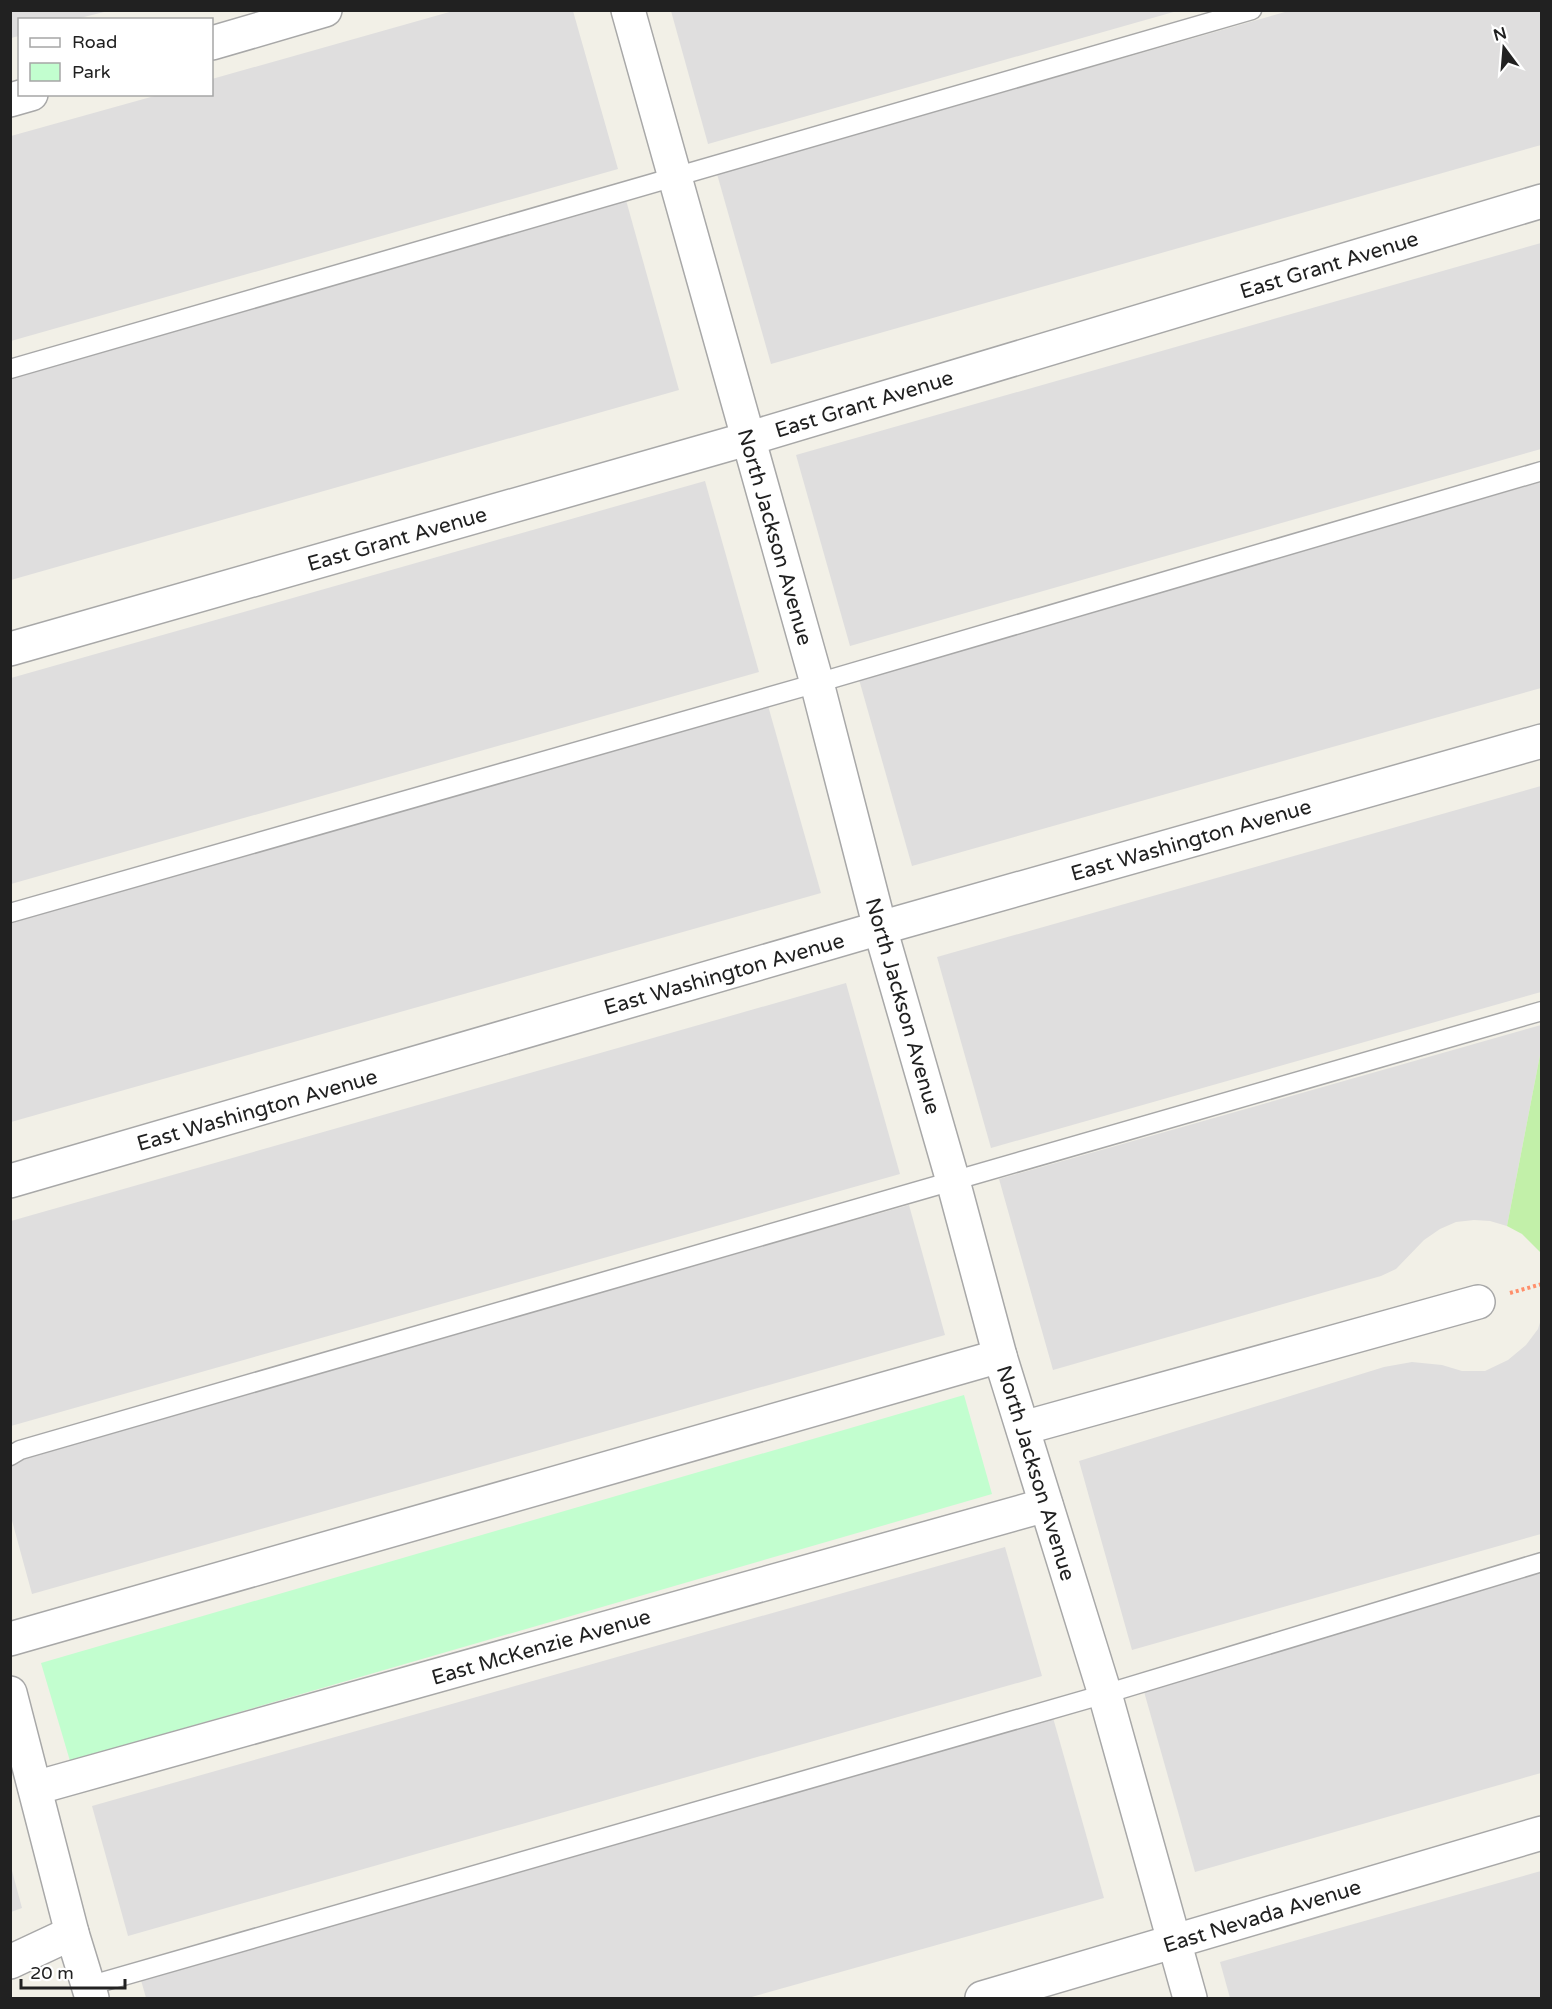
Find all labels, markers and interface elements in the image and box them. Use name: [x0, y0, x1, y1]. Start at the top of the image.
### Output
legend: [18, 18, 213, 96]
north arrow: [1474, 18, 1534, 78]
text: N: [1491, 23, 1509, 46]
text: Road: [72, 31, 117, 53]
text: Park: [72, 61, 111, 83]
street label: East Grant Avenue: [1237, 226, 1422, 305]
street label: East Grant Avenue: [772, 365, 957, 444]
street label: North Jackson Avenue: [732, 426, 817, 648]
street label: East Grant Avenue: [305, 502, 490, 577]
street label: East Washington Avenue: [1068, 794, 1314, 887]
street label: North Jackson Avenue: [860, 895, 945, 1117]
street label: East Washington Avenue: [601, 928, 847, 1021]
street label: East Washington Avenue: [134, 1064, 380, 1157]
street label: North Jackson Avenue: [991, 1362, 1080, 1584]
street label: East McKenzie Avenue: [429, 1604, 654, 1691]
street label: East Nevada Avenue: [1160, 1874, 1364, 1958]
scale bar: [21, 1952, 124, 1990]
text: 20 m: [30, 1962, 74, 1984]

